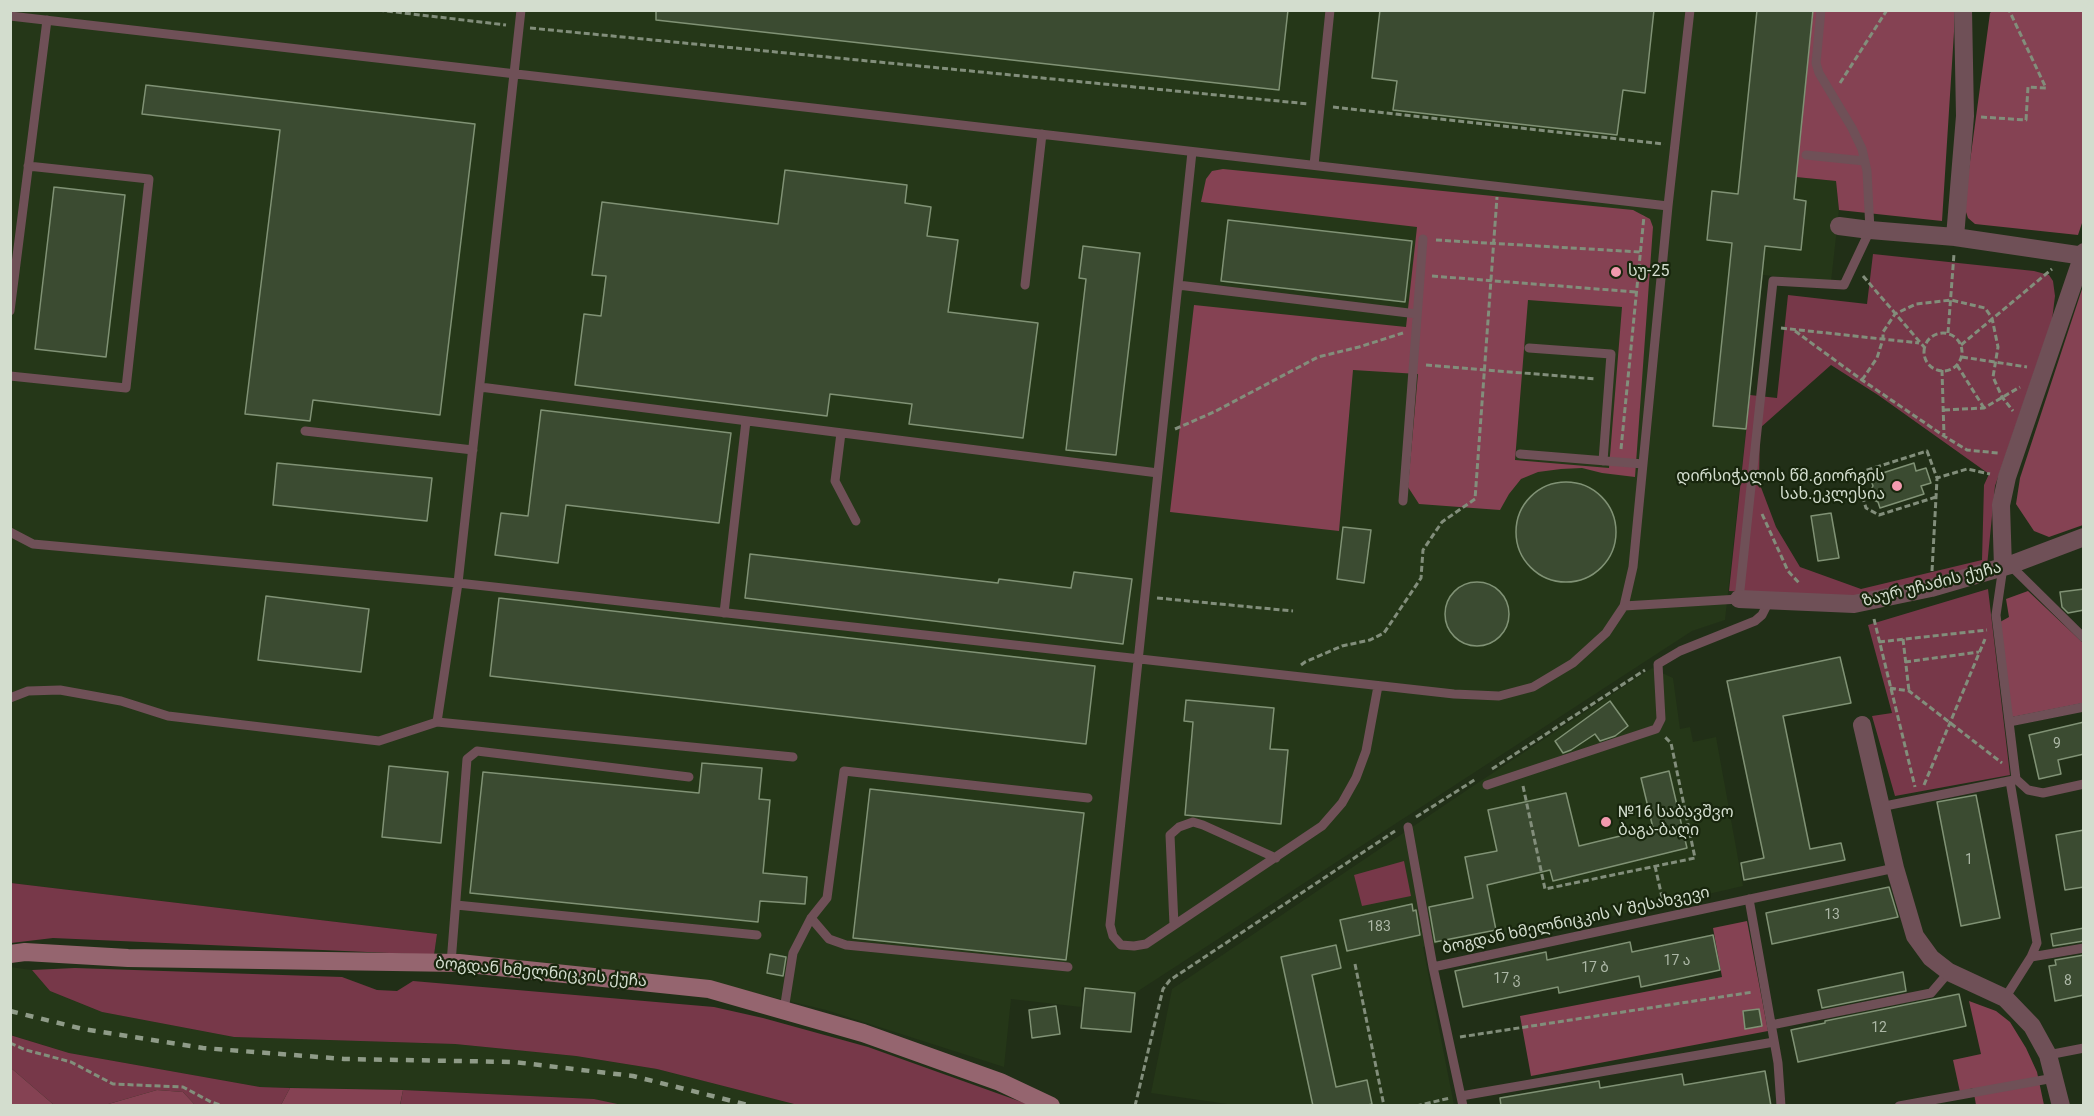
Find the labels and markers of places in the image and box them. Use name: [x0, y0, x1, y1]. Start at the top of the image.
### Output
place label: სუ-25: [1628, 262, 1669, 282]
marker: სუ-25: [1609, 265, 1623, 279]
place label: დირსიჭალის წმ.გიორგის სახ.ეკლესია: [1676, 467, 1885, 505]
marker: დირსიჭალის წმ.გიორგის სახ.ეკლესია: [1890, 479, 1904, 493]
place label: №16 საბავშვო ბაგა-ბაღი: [1618, 803, 1734, 841]
marker: №16 საბავშვო ბაგა-ბაღი: [1599, 815, 1613, 829]

